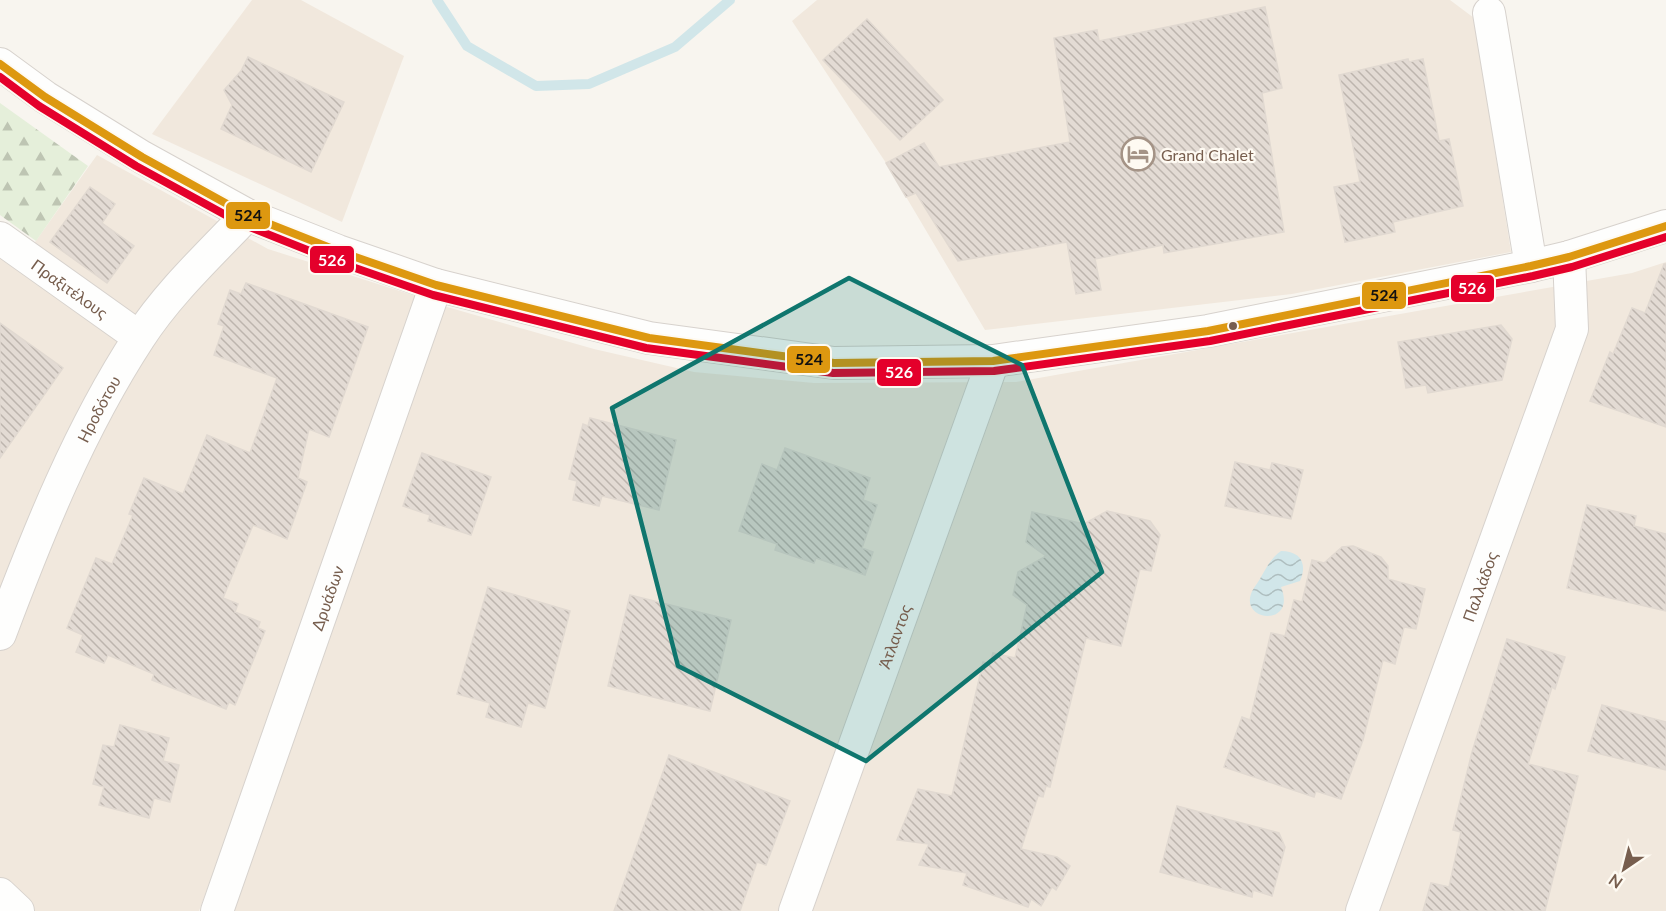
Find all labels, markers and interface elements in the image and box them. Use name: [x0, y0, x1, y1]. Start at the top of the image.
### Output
hotel icon: Grand Chalet: [1120, 136, 1156, 172]
place label: Grand Chalet: [1161, 145, 1254, 164]
line badge: 524: [225, 201, 271, 230]
text: 524: [234, 205, 262, 224]
line badge: 526: [309, 245, 355, 274]
text: 526: [318, 250, 346, 269]
street label: Πραξιτέλους: [28, 254, 112, 322]
line badge: 526: [1450, 274, 1495, 303]
text: 526: [1458, 278, 1486, 297]
line badge: 524: [1361, 281, 1407, 310]
text: 524: [1370, 285, 1398, 304]
unlabelled marker: [1227, 320, 1239, 332]
line badge: 524: [786, 345, 831, 374]
text: 524: [795, 349, 823, 368]
line badge: 526: [876, 358, 922, 387]
text: 526: [885, 362, 913, 381]
street label: Ηροδότου: [72, 372, 123, 445]
street label: Παλλάδος: [1458, 548, 1501, 624]
street label: Δρυάδων: [307, 563, 347, 633]
street label: Άτλαντος: [874, 601, 914, 671]
north arrow: [1594, 839, 1654, 899]
text: N: [1605, 870, 1626, 893]

